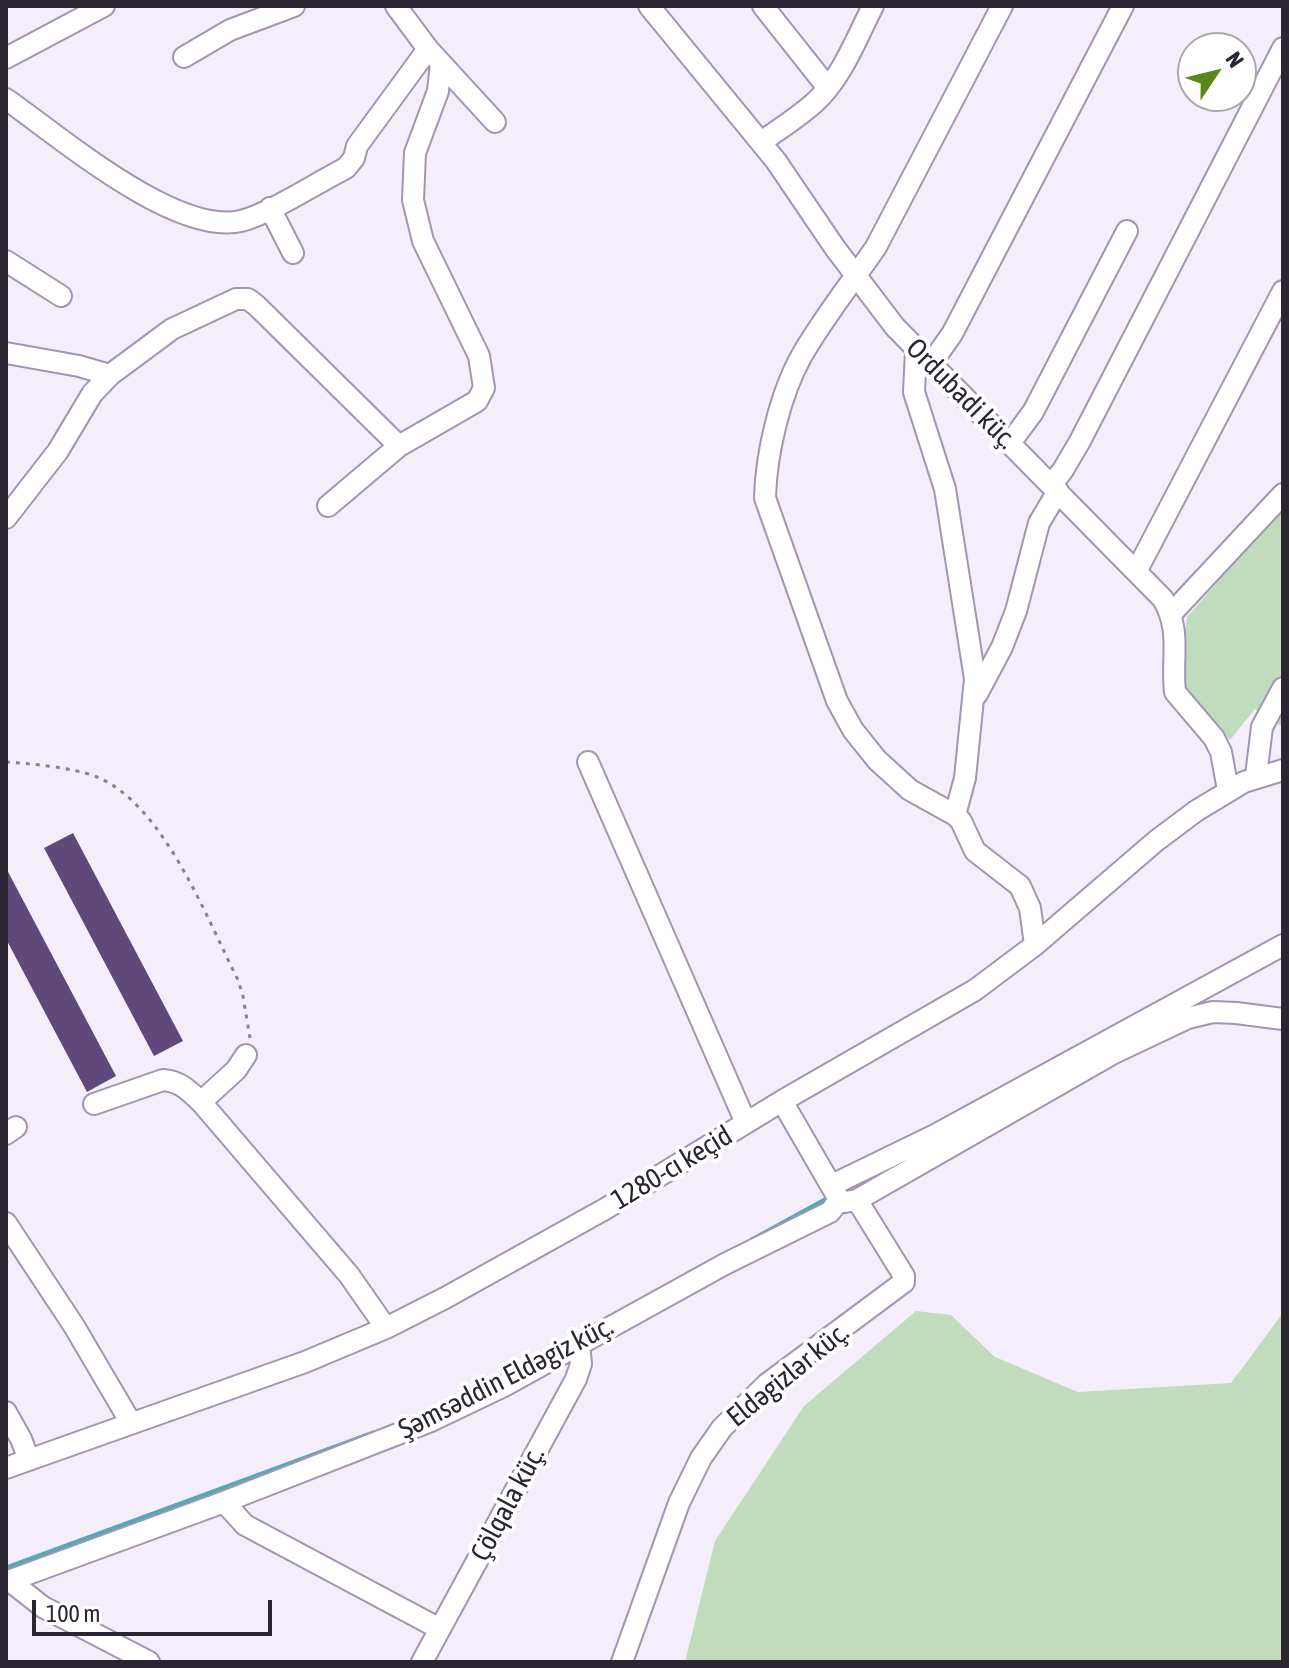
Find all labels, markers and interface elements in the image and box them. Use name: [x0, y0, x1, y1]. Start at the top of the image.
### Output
north arrow: [1177, 32, 1257, 112]
text: N: [1221, 47, 1249, 72]
street label: Ordubadi küç.: [899, 332, 1023, 456]
street label: 1280-cı keçid: [606, 1119, 738, 1217]
street label: Şəmsəddin Eldəgiz küç.: [393, 1309, 619, 1447]
street label: Eldəgizlər küç.: [720, 1316, 856, 1434]
street label: Çölqala küç.: [464, 1441, 552, 1567]
scale bar: [36, 1584, 276, 1634]
text: 100 m: [46, 1600, 100, 1627]

